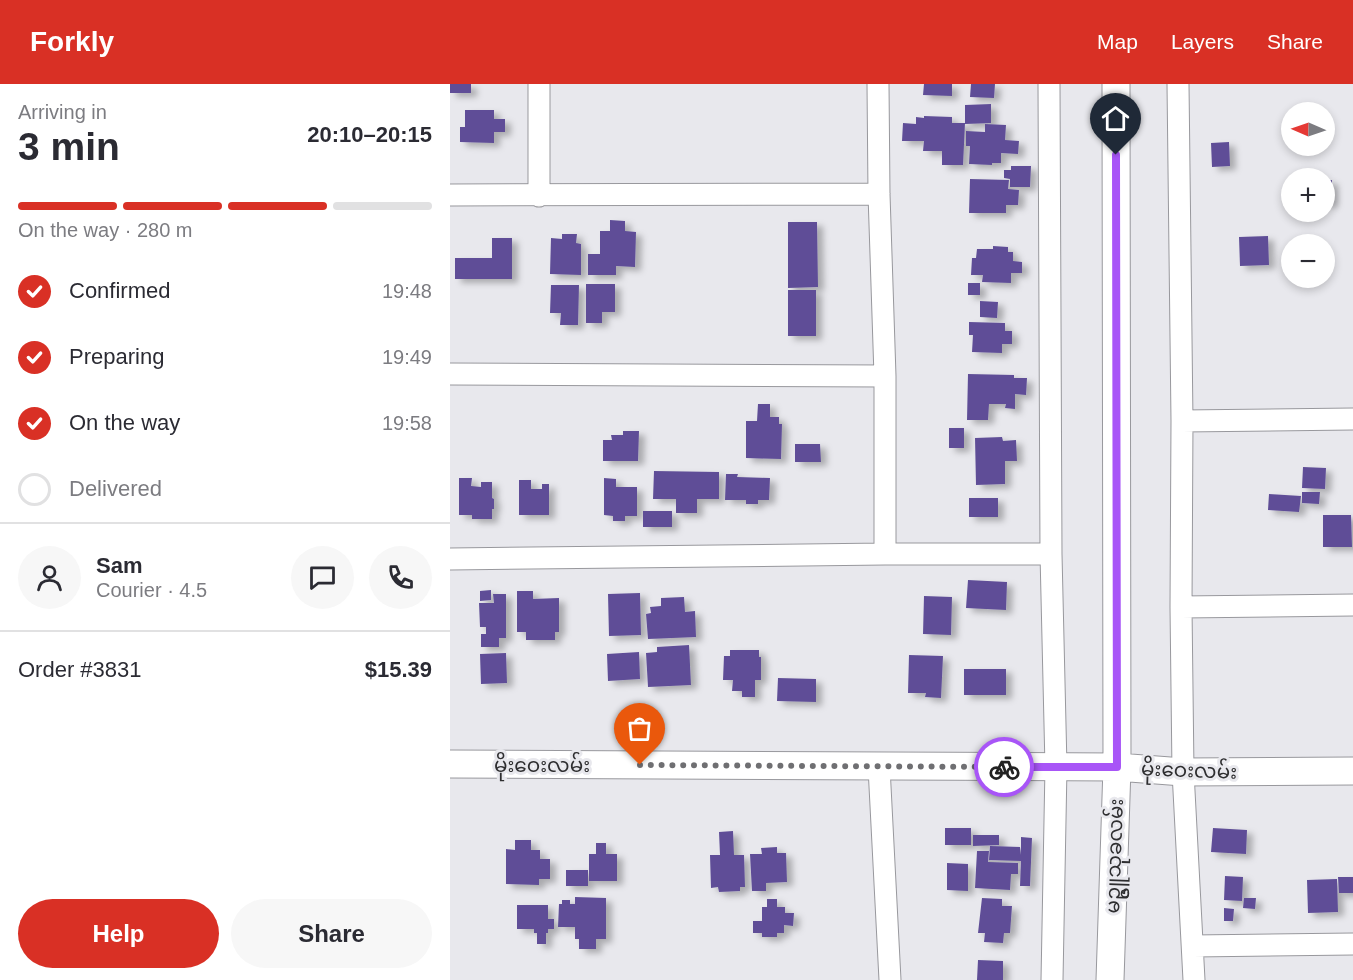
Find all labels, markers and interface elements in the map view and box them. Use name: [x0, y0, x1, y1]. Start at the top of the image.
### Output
text: Forkly: [30, 26, 114, 57]
text: Map: [1097, 30, 1138, 53]
text: Layers: [1171, 30, 1234, 53]
text: Share: [1267, 30, 1323, 53]
pin: [1090, 93, 1141, 155]
text: Arriving in: [18, 101, 107, 123]
icon: home: [1099, 102, 1132, 135]
north arrow: [1281, 102, 1335, 156]
map controls: [1281, 102, 1335, 288]
text: 20:10–20:15: [307, 122, 432, 147]
text: 3 min: [18, 125, 120, 168]
button: +: [1281, 168, 1335, 222]
text: On the way · 280 m: [18, 219, 193, 241]
button: −: [1281, 234, 1335, 288]
icon: check: [18, 275, 51, 308]
text: Confirmed: [69, 278, 170, 303]
text: 19:48: [382, 280, 432, 302]
icon: check: [18, 341, 51, 374]
text: Preparing: [69, 344, 164, 369]
text: 19:49: [382, 346, 432, 368]
icon: check: [18, 407, 51, 440]
text: On the way: [69, 410, 180, 435]
text: 19:58: [382, 412, 432, 434]
text: Delivered: [69, 476, 162, 501]
button: person: [18, 546, 81, 609]
button: chat: [291, 546, 354, 609]
button: phone: [369, 546, 432, 609]
text: Sam: [96, 553, 142, 578]
text: Courier · 4.5: [96, 579, 207, 601]
text: Order #3831: [18, 657, 142, 682]
text: $15.39: [365, 657, 432, 682]
pin: [614, 703, 665, 765]
icon: bag: [623, 712, 656, 745]
courier: [974, 737, 1034, 797]
street label: မိုးဝေးလမ်း: [494, 751, 590, 782]
icon: bike: [988, 751, 1021, 784]
street label: မိုးဝေးလမ်း: [1140, 754, 1238, 789]
street label: မဥ္ဇူသုခလမ်း: [1098, 798, 1133, 914]
button: Help: [18, 899, 219, 968]
button: Share: [231, 899, 432, 968]

